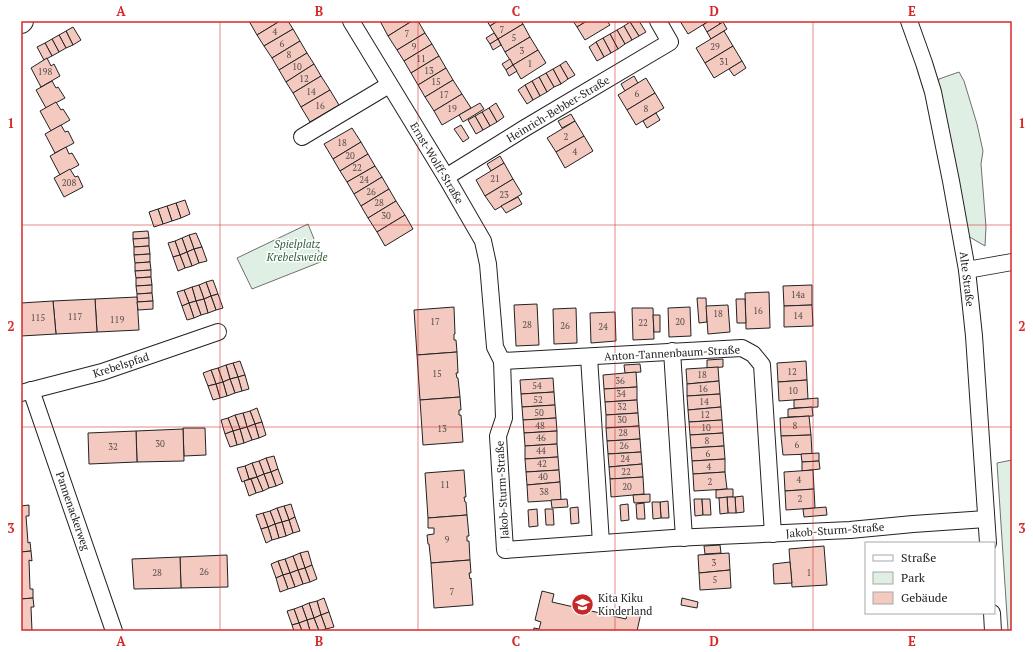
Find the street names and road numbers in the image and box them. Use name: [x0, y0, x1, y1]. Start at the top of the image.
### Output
street label: Heinrich-Bebber-Straße: [504, 72, 612, 145]
street label: Ernst-Wolff-Straße: [407, 120, 467, 207]
street label: Alte Straße: [957, 251, 977, 308]
street label: Anton-Tannenbaum-Straße: [604, 342, 741, 364]
street label: Krebelspfad: [91, 349, 151, 381]
street label: Jakob-Sturm-Straße: [492, 440, 512, 540]
street label: Pannenackerweg: [53, 470, 93, 552]
street label: Jakob-Sturm-Straße: [785, 520, 885, 540]

